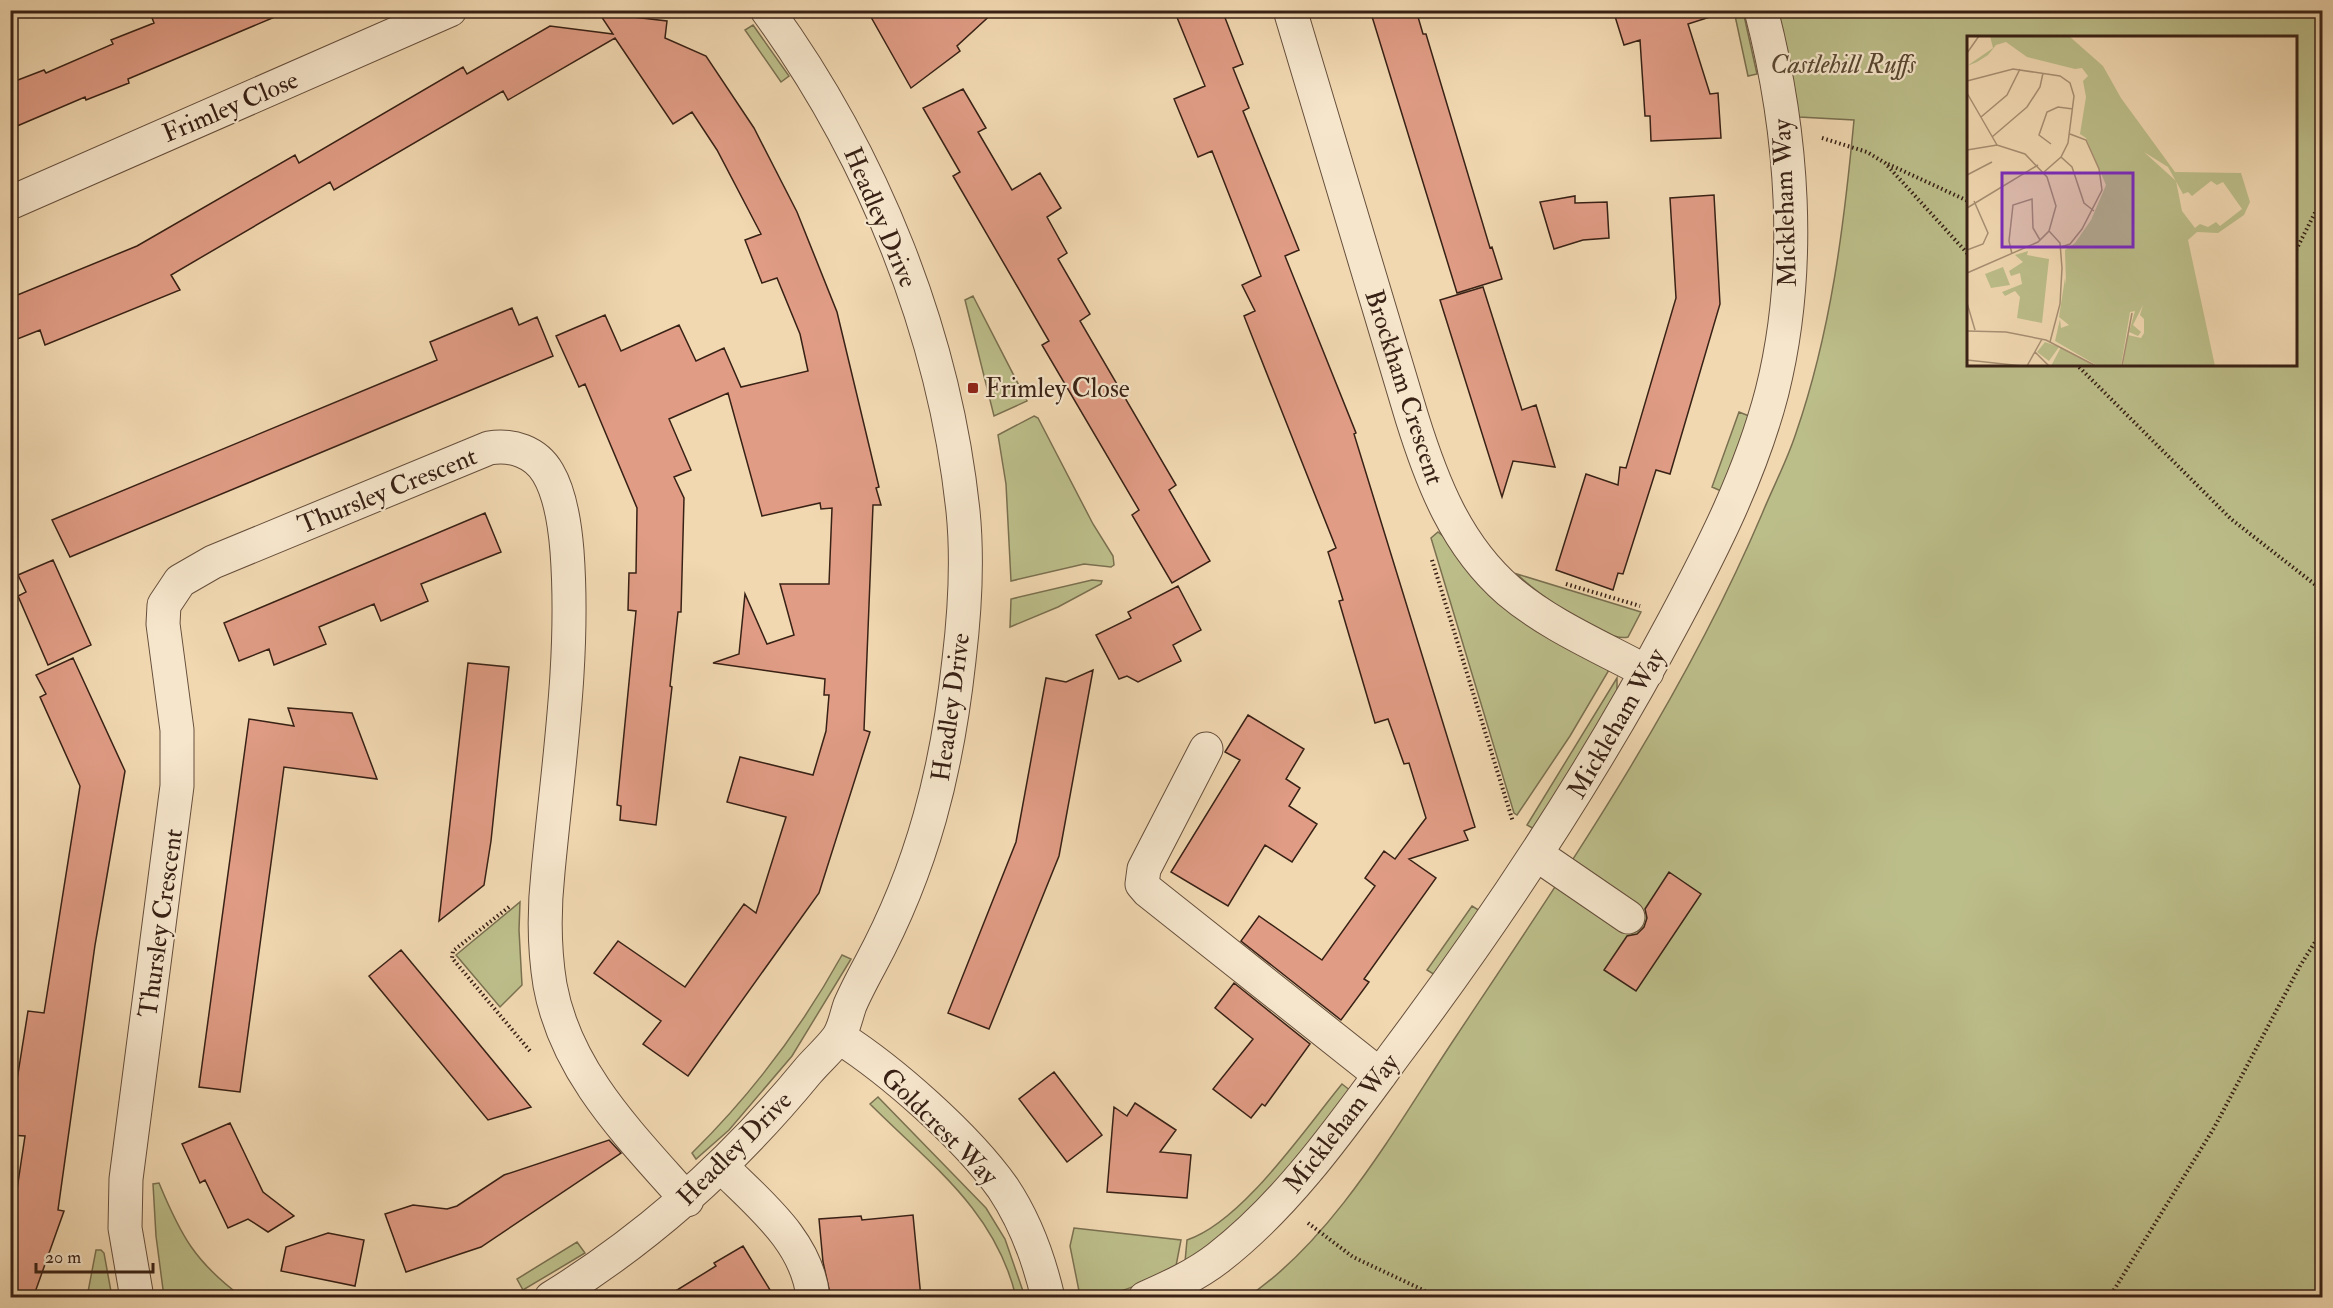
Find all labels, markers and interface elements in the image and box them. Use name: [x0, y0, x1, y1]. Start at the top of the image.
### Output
inset map: [1967, 36, 2297, 366]
park label: Castlehill Ruffs: [1770, 49, 1917, 81]
street label: Frimley Close: [158, 64, 303, 150]
street label: Mickleham Way: [1766, 118, 1804, 288]
street label: Headley Drive: [836, 142, 924, 292]
street label: Brockham Crescent: [1357, 286, 1451, 489]
place label: Frimley Close: [985, 373, 1130, 405]
marker: Frimley Close: [966, 381, 980, 395]
street label: Thursley Crescent: [293, 440, 482, 541]
street label: Headley Drive: [925, 631, 977, 783]
street label: Mickleham Way: [1561, 642, 1673, 804]
street label: Thursley Crescent: [132, 827, 190, 1020]
street label: Mickleham Way: [1277, 1047, 1407, 1200]
street label: Goldcrest Way: [874, 1061, 1005, 1193]
street label: Headley Drive: [671, 1085, 799, 1213]
scale bar: [36, 1236, 153, 1274]
text: 20 m: [45, 1246, 81, 1269]

